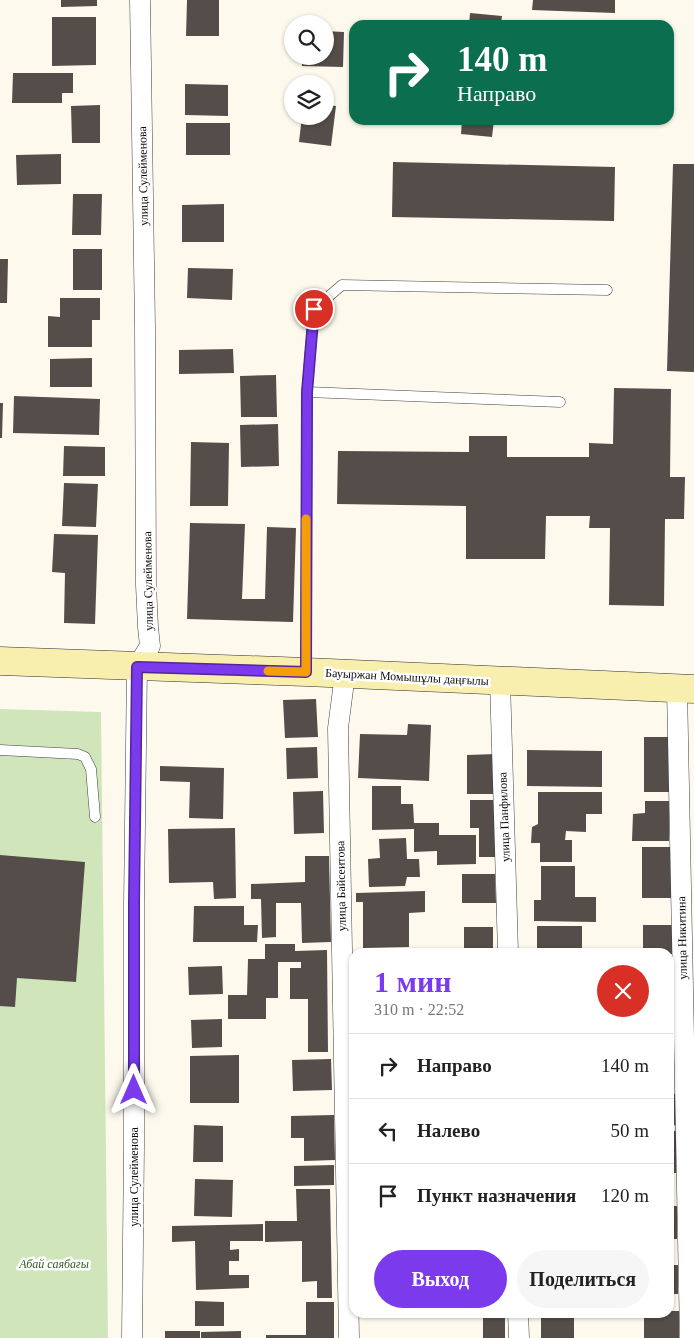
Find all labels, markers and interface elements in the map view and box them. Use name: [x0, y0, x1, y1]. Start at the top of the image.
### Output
map controls: [284, 15, 334, 125]
button: search: [284, 15, 334, 65]
icon: right: [374, 40, 439, 105]
text: 140 m: [457, 40, 547, 79]
button: layers: [284, 75, 334, 125]
text: Направо: [457, 81, 536, 106]
street label: улица Сулейменова: [135, 125, 151, 226]
pin: [293, 288, 335, 330]
icon: arrive: [300, 295, 328, 323]
street label: улица Сулейменова: [140, 530, 156, 631]
street label: Бауыржан Момышұлы даңғылы: [325, 666, 489, 688]
street label: улица Панфилова: [495, 771, 513, 862]
street label: улица Байсеитова: [333, 840, 349, 931]
street label: улица Никитина: [674, 896, 690, 980]
text: 1 мин: [374, 965, 452, 998]
button: close: [597, 965, 649, 1017]
text: 310 m · 22:52: [374, 1001, 464, 1018]
icon: right: [374, 1052, 402, 1080]
text: Направо: [417, 1055, 492, 1076]
text: 140 m: [601, 1055, 649, 1076]
position arrow: [107, 1063, 159, 1115]
icon: left: [374, 1117, 402, 1145]
text: Налево: [417, 1120, 480, 1141]
text: 50 m: [610, 1120, 649, 1141]
street label: улица Сулейменова: [127, 1126, 141, 1227]
icon: arrive: [374, 1182, 402, 1210]
text: Пункт назначения: [417, 1185, 576, 1206]
text: 120 m: [601, 1185, 649, 1206]
button: Выход: [374, 1250, 507, 1308]
button: Поделиться: [517, 1250, 649, 1308]
park label: Абай саябағы: [18, 1257, 89, 1271]

